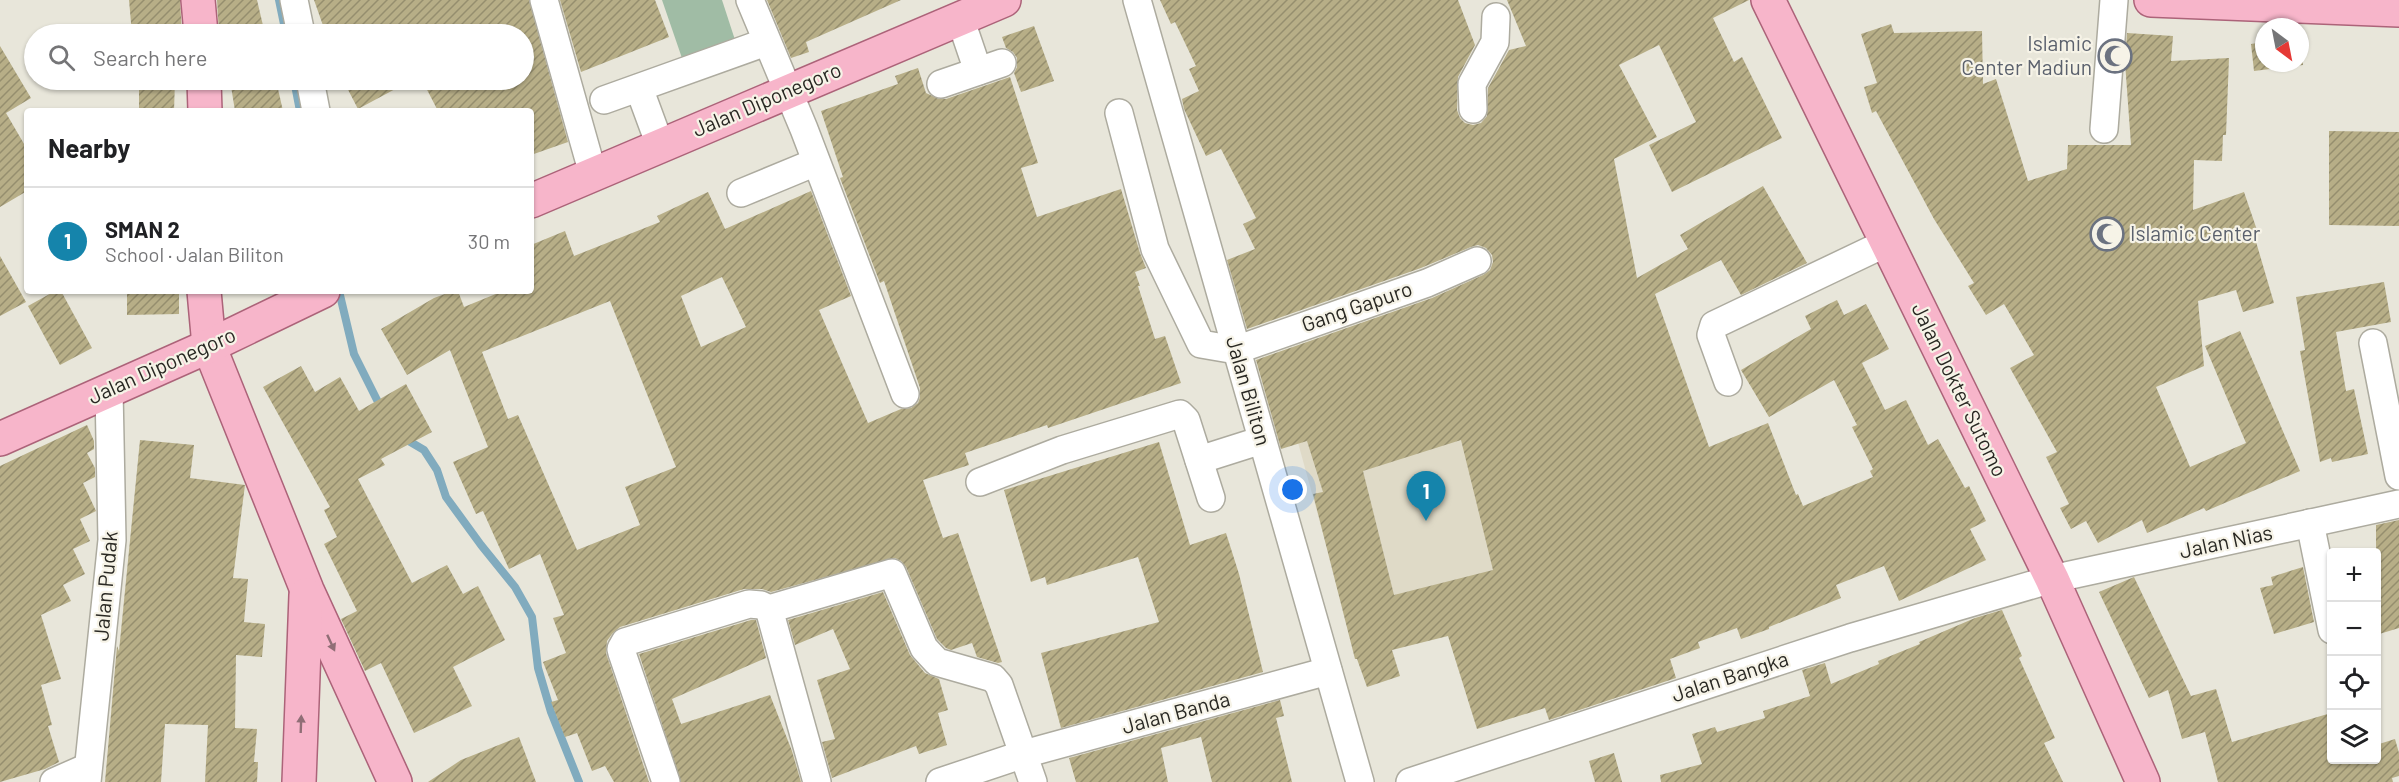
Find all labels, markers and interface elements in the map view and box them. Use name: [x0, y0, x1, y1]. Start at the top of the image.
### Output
north arrow: [2255, 18, 2309, 72]
search box: [24, 24, 534, 90]
place label: Islamic Center Madiun: [1961, 30, 2092, 79]
mosque icon: Islamic Center Madiun: [2097, 38, 2133, 74]
icon: search: [45, 41, 78, 74]
text: Search here: [93, 44, 207, 70]
street label: Jalan Diponegoro: [688, 56, 845, 141]
text: Nearby: [48, 132, 130, 163]
text: SMAN 2: [105, 216, 180, 242]
mosque icon: Islamic Center: [2089, 216, 2125, 252]
place label: Islamic Center: [2130, 220, 2261, 245]
text: 1: [64, 229, 71, 253]
text: 30 m: [468, 229, 510, 253]
text: School · Jalan Biliton: [105, 242, 284, 266]
street label: Gang Gapuro: [1298, 275, 1415, 336]
street label: Jalan Dokter Sutomo: [1907, 298, 2013, 480]
street label: Jalan Diponegoro: [84, 321, 239, 408]
street label: Jalan Biliton: [1222, 333, 1277, 448]
pin: 1: [1406, 472, 1446, 521]
your location: [1278, 475, 1307, 504]
street label: Jalan Nias: [2177, 519, 2274, 563]
street label: Jalan Pudak: [87, 530, 122, 642]
map controls: [2327, 548, 2381, 764]
button: +: [2327, 548, 2381, 602]
button: −: [2327, 602, 2381, 656]
one-way arrow: [326, 635, 336, 653]
street label: Jalan Bangka: [1668, 645, 1791, 706]
button: locate: [2327, 656, 2381, 710]
street label: Jalan Banda: [1119, 685, 1232, 738]
button: layers: [2327, 710, 2381, 764]
one-way arrow: [297, 714, 306, 733]

